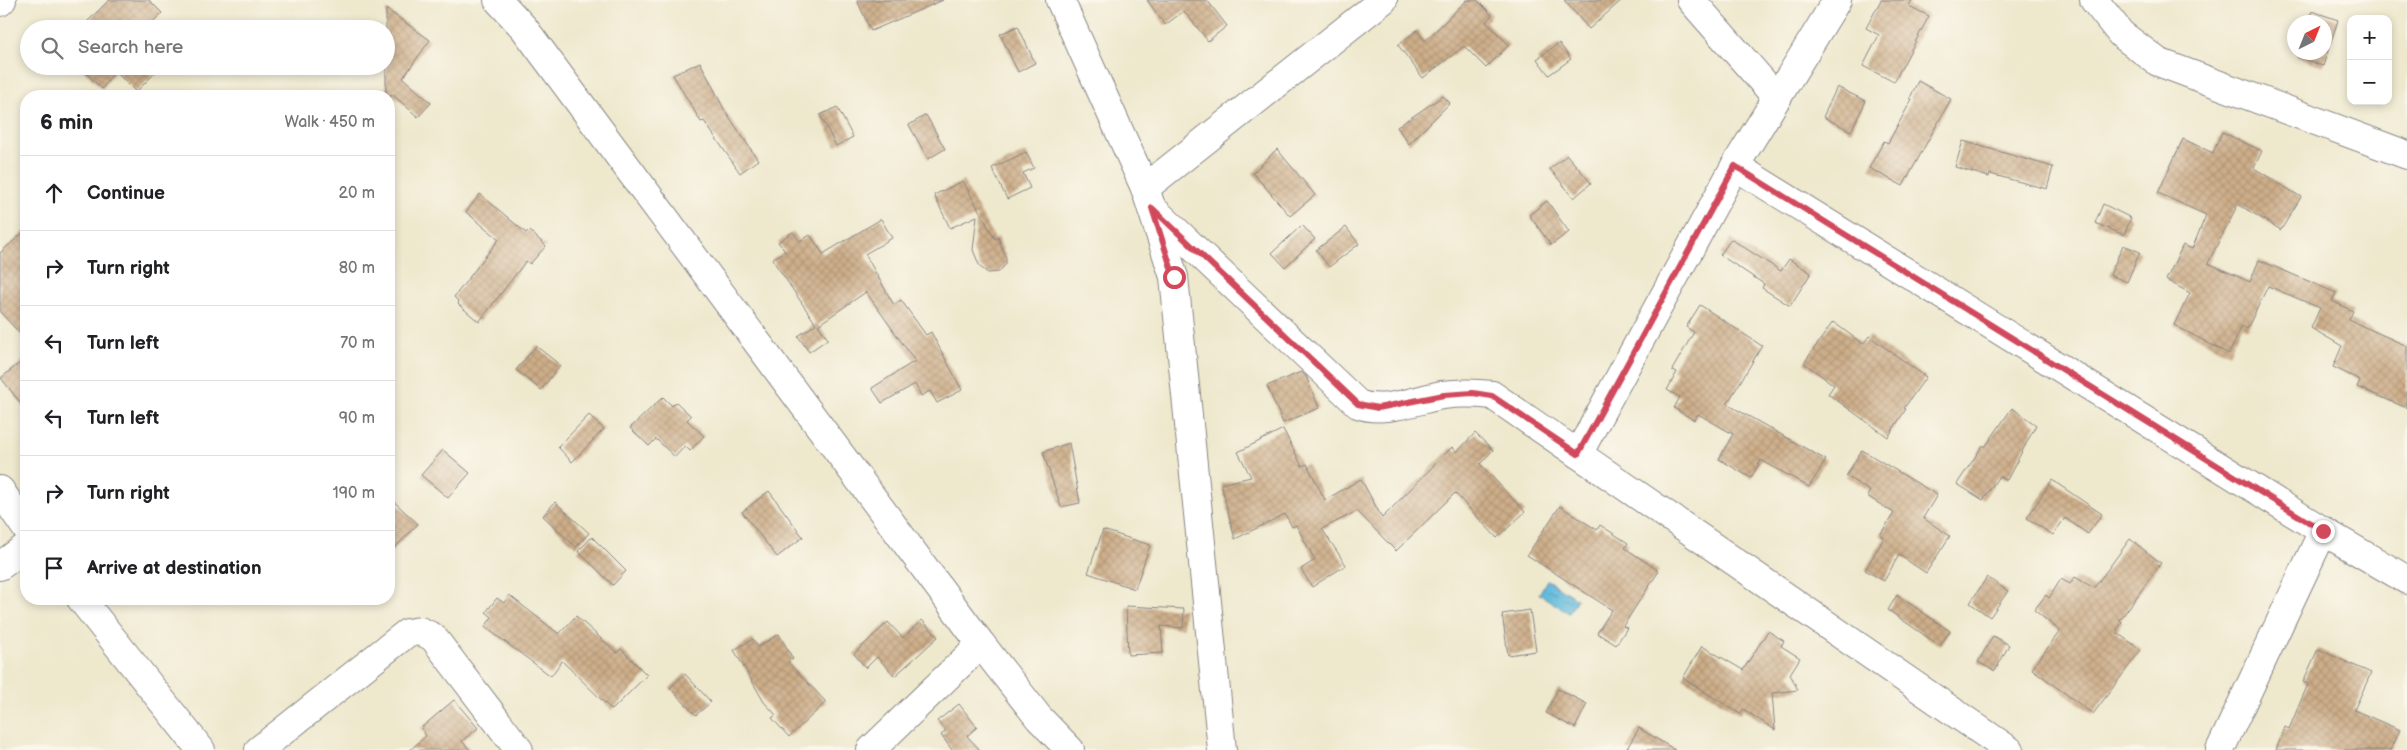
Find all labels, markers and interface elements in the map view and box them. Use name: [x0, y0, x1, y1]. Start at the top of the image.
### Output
north arrow: [2287, 15, 2332, 60]
map controls: [2347, 15, 2392, 105]
button: +: [2347, 15, 2392, 60]
search box: [20, 20, 395, 75]
icon: search: [38, 34, 66, 62]
text: Search here: [78, 36, 183, 59]
button: −: [2347, 60, 2392, 105]
text: 6 min: [40, 110, 93, 135]
text: Walk · 450 m: [285, 113, 375, 132]
icon: ahead: [40, 179, 68, 207]
text: Continue: [87, 182, 165, 205]
text: 20 m: [339, 184, 375, 203]
icon: right: [40, 254, 68, 282]
text: Turn right: [87, 257, 170, 280]
text: 80 m: [339, 259, 375, 278]
route start: [1163, 266, 1186, 289]
icon: left: [40, 329, 68, 357]
text: Turn left: [87, 332, 159, 355]
text: 70 m: [340, 334, 375, 353]
icon: left: [40, 404, 68, 432]
text: Turn left: [87, 407, 159, 430]
text: 90 m: [339, 409, 375, 428]
icon: right: [40, 479, 68, 507]
text: Turn right: [87, 482, 170, 505]
text: 190 m: [333, 484, 375, 503]
route end: [2312, 520, 2335, 543]
icon: arrive: [40, 554, 68, 582]
text: Arrive at destination: [87, 557, 262, 580]

